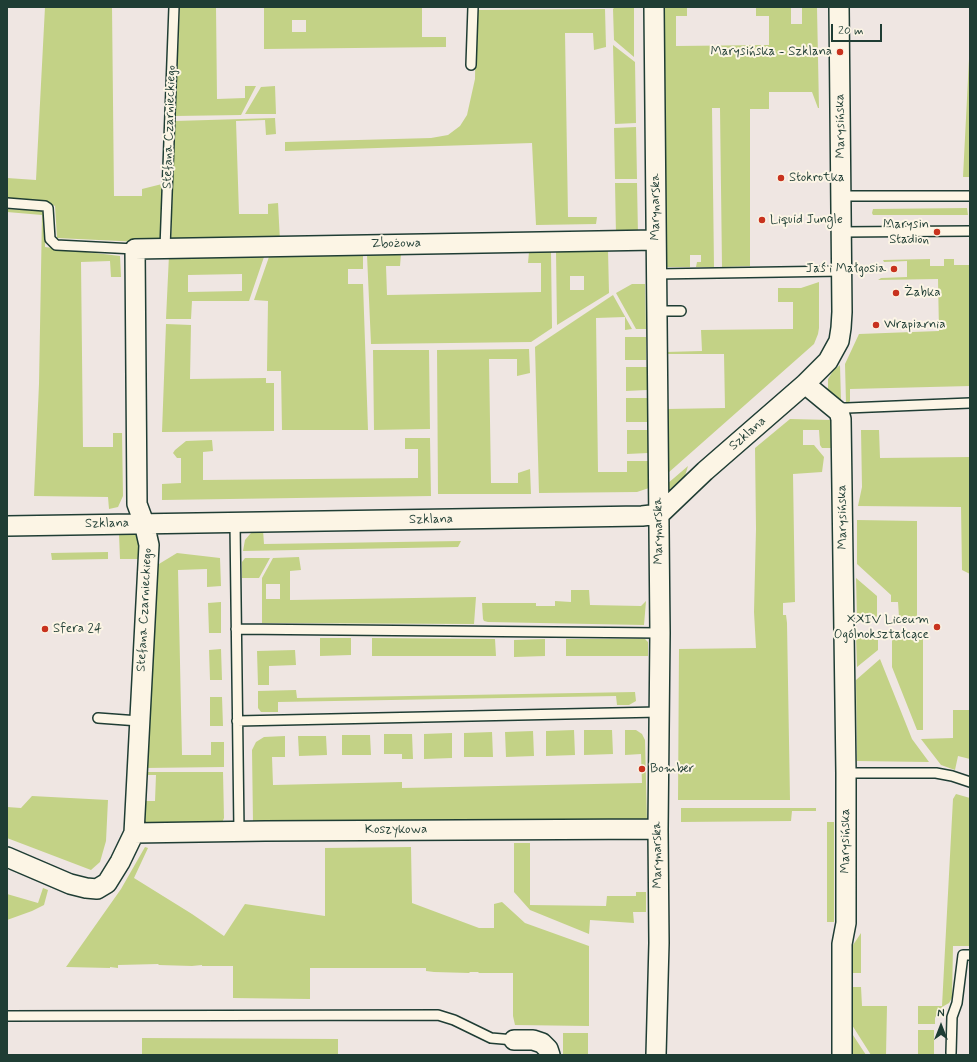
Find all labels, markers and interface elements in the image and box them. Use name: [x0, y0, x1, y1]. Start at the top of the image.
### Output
scale bar: [833, 16, 884, 42]
text: 20 m: [838, 23, 864, 39]
place label: Marysińska - Szklana: [710, 44, 832, 60]
marker: Marysińska - Szklana: [835, 47, 845, 57]
street label: Stefana Czarnieckiego: [160, 65, 180, 189]
street label: Marysińska: [833, 93, 849, 159]
place label: Stokrotka: [789, 170, 845, 186]
street label: Marynarska: [648, 173, 664, 241]
marker: Stokrotka: [776, 173, 786, 183]
place label: Liquid Jungle: [770, 212, 843, 228]
marker: Liquid Jungle: [757, 215, 767, 225]
place label: Marysin Stadion: [883, 217, 929, 248]
marker: Marysin Stadion: [932, 227, 942, 237]
street label: Zbożowa: [371, 236, 421, 252]
place label: Jaś i Małgosia: [806, 261, 886, 277]
marker: Jaś i Małgosia: [889, 264, 899, 274]
place label: Żabka: [904, 285, 941, 301]
marker: Żabka: [891, 288, 901, 298]
place label: Wrapiarnia: [884, 317, 946, 333]
marker: Wrapiarnia: [871, 320, 881, 330]
street label: Szklana: [726, 414, 770, 454]
street label: Marysińska: [835, 484, 851, 550]
street label: Marynarska: [651, 497, 667, 565]
street label: Szklana: [409, 512, 453, 528]
street label: Szklana: [85, 516, 129, 532]
street label: Stefana Czarnieckiego: [134, 548, 156, 672]
place label: XXIV Liceum Ogólnokształcące: [834, 612, 929, 643]
place label: Sfera 24: [53, 621, 102, 637]
marker: XXIV Liceum Ogólnokształcące: [932, 622, 942, 632]
marker: Sfera 24: [40, 624, 50, 634]
place label: Bomber: [650, 761, 694, 777]
marker: Bomber: [637, 764, 647, 774]
street label: Marysińska: [838, 809, 854, 873]
street label: Marynarska: [650, 821, 666, 889]
street label: Koszykowa: [365, 822, 427, 838]
north arrow: [921, 1006, 961, 1046]
text: N: [937, 1007, 945, 1021]

